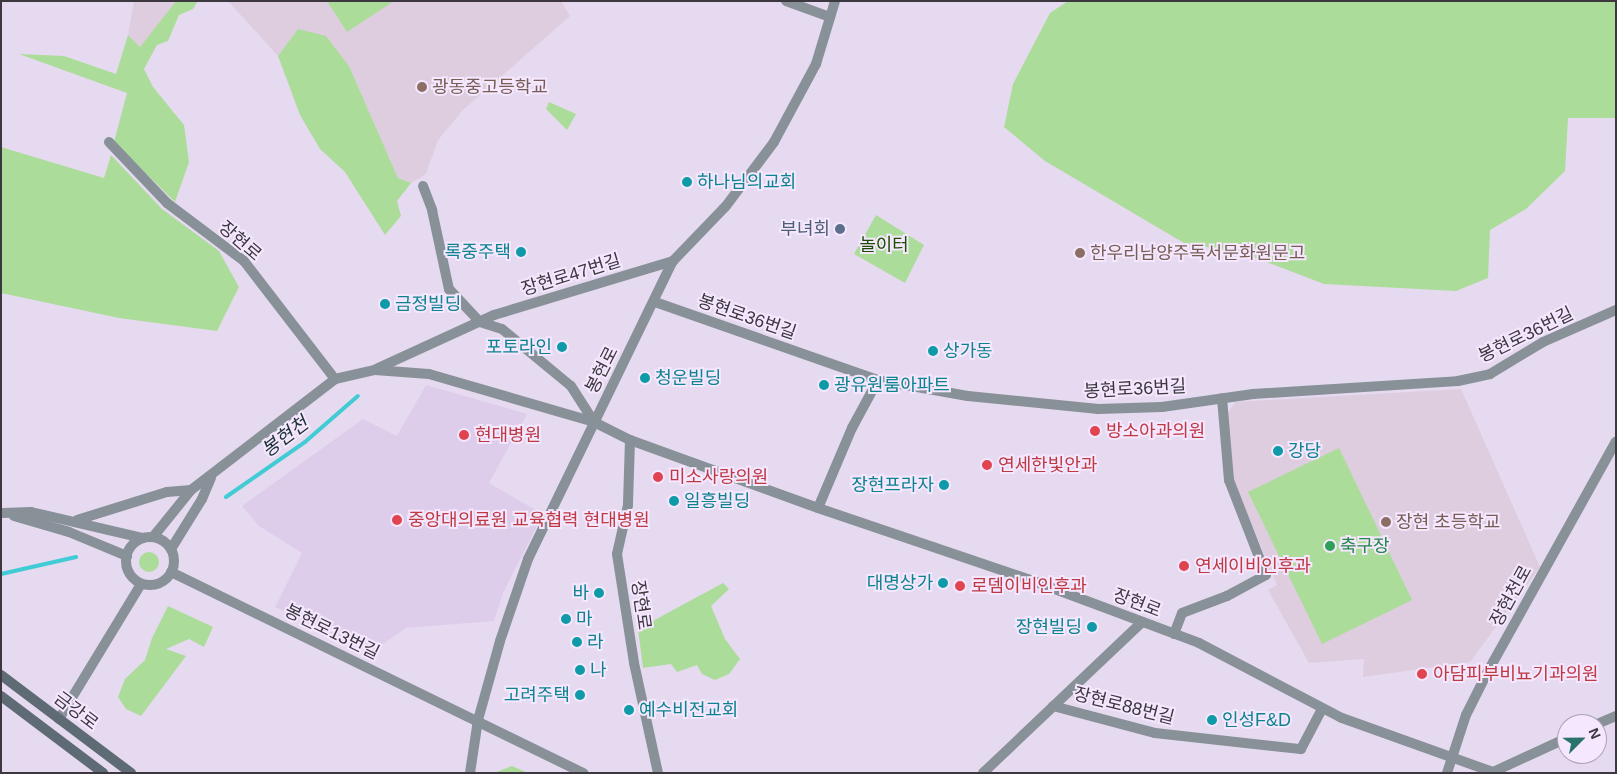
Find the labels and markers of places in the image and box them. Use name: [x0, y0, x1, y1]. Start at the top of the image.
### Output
place label: 광동중고등학교: [432, 76, 548, 98]
marker: 광동중고등학교: [416, 81, 428, 93]
place label: 하나님의교회: [697, 171, 796, 193]
marker: 하나님의교회: [681, 176, 693, 188]
place label: 부녀회: [780, 218, 830, 240]
marker: 부녀회: [834, 223, 846, 235]
place label: 록중주택: [445, 241, 511, 263]
place label: 한우리남양주독서문화원문고: [1090, 242, 1305, 264]
marker: 록중주택: [515, 246, 527, 258]
marker: 한우리남양주독서문화원문고: [1074, 247, 1086, 259]
place label: 금정빌딩: [395, 293, 461, 315]
marker: 금정빌딩: [379, 298, 391, 310]
place label: 포토라인: [486, 336, 552, 358]
place label: 상가동: [943, 340, 993, 362]
marker: 포토라인: [556, 341, 568, 353]
marker: 상가동: [927, 345, 939, 357]
place label: 청운빌딩: [655, 367, 721, 389]
marker: 청운빌딩: [639, 372, 651, 384]
place label: 광유원룸아파트: [834, 374, 950, 396]
marker: 광유원룸아파트: [818, 379, 830, 391]
place label: 방소아과의원: [1106, 420, 1205, 442]
place label: 현대병원: [475, 424, 541, 446]
marker: 방소아과의원: [1088, 424, 1102, 438]
marker: 현대병원: [457, 428, 471, 442]
place label: 강당: [1288, 440, 1321, 462]
marker: 강당: [1272, 445, 1284, 457]
place label: 연세한빛안과: [998, 454, 1097, 476]
marker: 연세한빛안과: [980, 458, 994, 472]
place label: 미소사랑의원: [669, 466, 768, 488]
marker: 미소사랑의원: [651, 470, 665, 484]
place label: 장현프라자: [851, 474, 934, 496]
marker: 장현프라자: [938, 479, 950, 491]
place label: 일흥빌딩: [684, 490, 750, 512]
marker: 일흥빌딩: [668, 495, 680, 507]
place label: 중앙대의료원 교육협력 현대병원: [408, 509, 650, 531]
place label: 장현 초등학교: [1396, 511, 1500, 533]
marker: 중앙대의료원 교육협력 현대병원: [390, 513, 404, 527]
marker: 장현 초등학교: [1380, 516, 1392, 528]
place label: 축구장: [1340, 535, 1390, 557]
marker: 축구장: [1324, 540, 1336, 552]
place label: 연세이비인후과: [1195, 555, 1311, 577]
marker: 연세이비인후과: [1177, 559, 1191, 573]
place label: 대명상가: [867, 572, 933, 594]
place label: 로뎀이비인후과: [971, 575, 1087, 597]
marker: 대명상가: [937, 577, 949, 589]
marker: 로뎀이비인후과: [953, 579, 967, 593]
place label: 바: [572, 582, 589, 604]
marker: 바: [593, 587, 605, 599]
place label: 마: [576, 608, 593, 630]
marker: 마: [560, 613, 572, 625]
place label: 장현빌딩: [1016, 616, 1082, 638]
marker: 장현빌딩: [1086, 621, 1098, 633]
place label: 라: [587, 631, 604, 653]
marker: 라: [571, 636, 583, 648]
place label: 나: [590, 659, 607, 681]
place label: 아담피부비뇨기과의원: [1433, 663, 1599, 685]
marker: 나: [574, 664, 586, 676]
marker: 아담피부비뇨기과의원: [1415, 667, 1429, 681]
place label: 고려주택: [504, 684, 570, 706]
marker: 고려주택: [574, 689, 586, 701]
place label: 예수비전교회: [639, 699, 738, 721]
marker: 예수비전교회: [623, 704, 635, 716]
place label: 인성F&D: [1222, 709, 1291, 731]
marker: 인성F&D: [1206, 714, 1218, 726]

